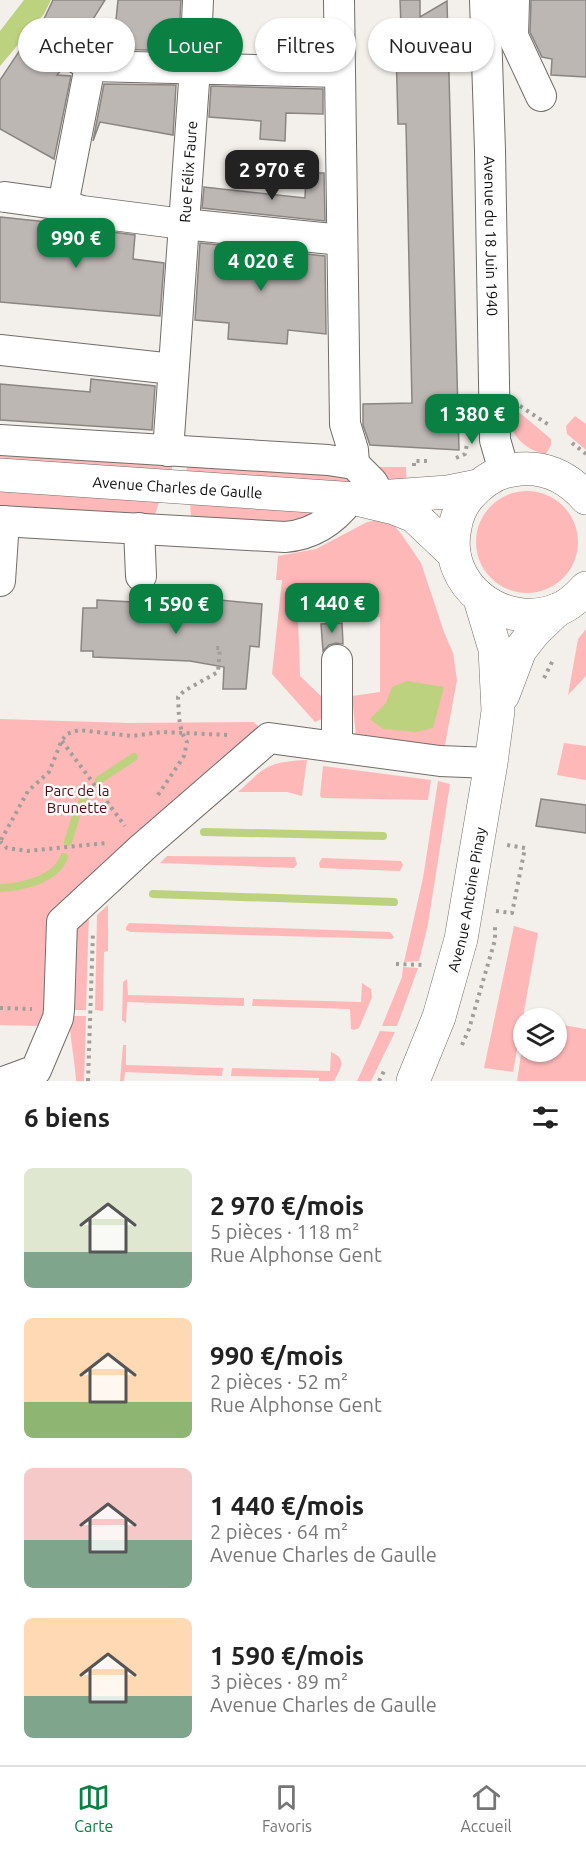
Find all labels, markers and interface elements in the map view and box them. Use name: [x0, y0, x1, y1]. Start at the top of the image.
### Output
chip: Acheter: [18, 18, 135, 72]
chip: Louer: [147, 18, 243, 72]
chip: Filtres: [255, 18, 356, 72]
chip: Nouveau: [368, 18, 494, 72]
street label: Rue Félix Faure: [176, 120, 200, 223]
pin: 2 970 €: [217, 150, 327, 201]
street label: Avenue du 18 Juin 1940: [482, 155, 501, 316]
text: 2 970 €: [239, 158, 305, 181]
pin: 990 €: [34, 218, 118, 269]
text: 990 €: [51, 226, 101, 249]
pin: 4 020 €: [206, 241, 316, 292]
text: 4 020 €: [228, 249, 294, 272]
pin: 1 380 €: [417, 394, 527, 445]
text: 1 380 €: [439, 402, 505, 425]
street label: Avenue Charles de Gaulle: [92, 473, 263, 501]
pin: 1 440 €: [277, 583, 387, 634]
pin: 1 590 €: [121, 584, 231, 635]
text: 1 440 €: [299, 591, 365, 614]
text: 1 590 €: [143, 592, 209, 615]
park label: Parc de la Brunette: [45, 782, 109, 816]
street label: Avenue Antoine Pinay: [444, 826, 488, 974]
map controls: [513, 1008, 567, 1062]
button: layers: [513, 1008, 567, 1062]
icon: filters: [529, 1101, 562, 1134]
text: 6 biens: [24, 1103, 110, 1132]
text: 2 970 €/mois: [210, 1191, 364, 1220]
icon: home: [72, 1192, 144, 1264]
text: 5 pièces · 118 m²: [210, 1220, 359, 1243]
text: Rue Alphonse Gent: [210, 1243, 382, 1266]
text: 990 €/mois: [210, 1341, 343, 1370]
icon: home: [72, 1342, 144, 1414]
text: 2 pièces · 52 m²: [210, 1370, 348, 1393]
text: Rue Alphonse Gent: [210, 1393, 382, 1416]
text: 1 440 €/mois: [210, 1491, 364, 1520]
icon: home: [72, 1492, 144, 1564]
text: 2 pièces · 64 m²: [210, 1520, 348, 1543]
text: Avenue Charles de Gaulle: [210, 1543, 437, 1566]
text: 1 590 €/mois: [210, 1641, 364, 1670]
icon: home: [72, 1642, 144, 1714]
text: 3 pièces · 89 m²: [210, 1670, 348, 1693]
text: Avenue Charles de Gaulle: [210, 1693, 437, 1716]
tab: Carte: [74, 1781, 113, 1835]
tab: Favoris: [262, 1781, 312, 1835]
tab: Accueil: [460, 1781, 512, 1835]

